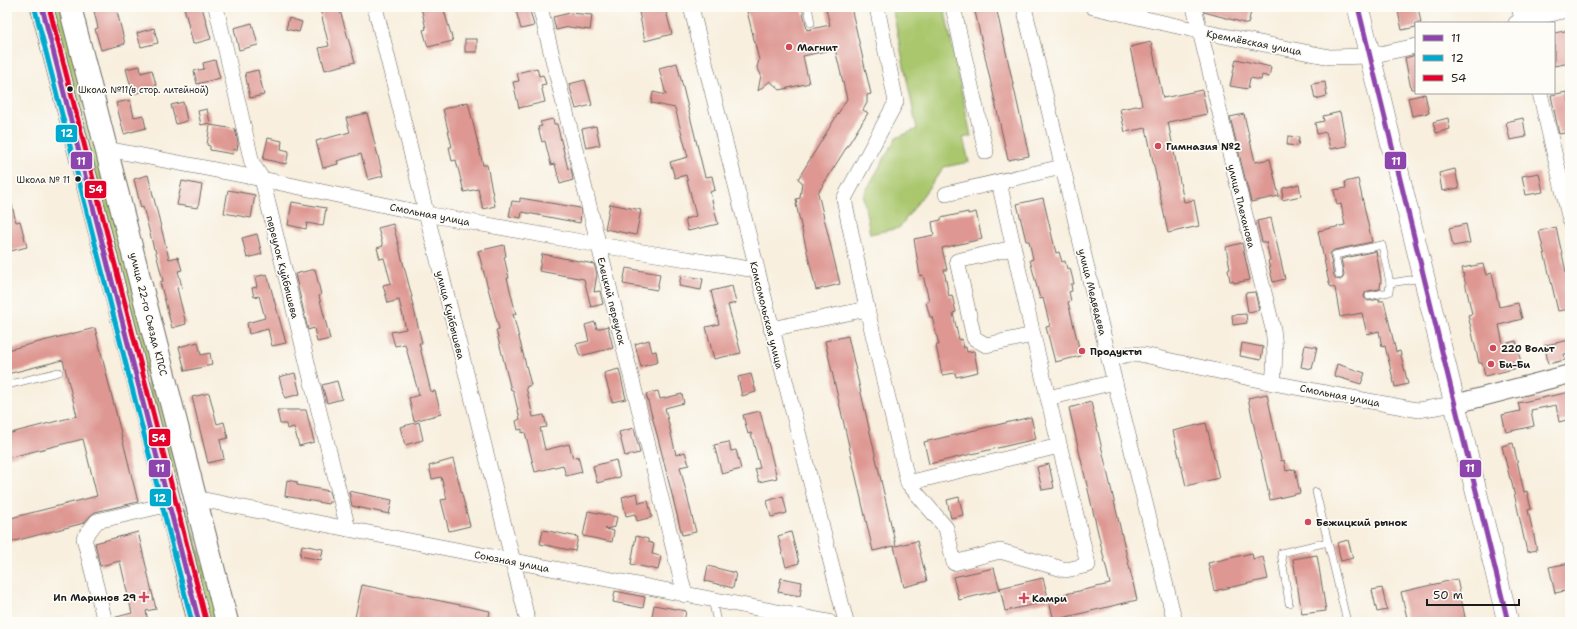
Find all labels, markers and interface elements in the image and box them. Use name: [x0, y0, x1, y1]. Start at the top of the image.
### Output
legend: [1415, 22, 1555, 94]
street label: Кремлёвская улица: [1205, 27, 1304, 58]
text: 11: [1451, 30, 1461, 46]
place label: Магнит: [797, 41, 838, 54]
marker: Магнит: [784, 42, 794, 52]
text: 12: [1451, 50, 1464, 66]
text: 54: [1451, 70, 1466, 86]
marker: Школа №11(в стор. литейной): [65, 84, 75, 94]
place label: Школа №11(в стор. литейной): [78, 84, 209, 96]
line badge: 12: [55, 124, 78, 143]
text: 12: [61, 126, 73, 141]
place label: Гимназия №2: [1166, 140, 1241, 153]
marker: Гимназия №2: [1153, 141, 1163, 151]
line badge: 11: [70, 151, 93, 170]
line badge: 11: [1384, 151, 1407, 170]
text: 11: [76, 154, 86, 169]
text: 11: [1391, 154, 1401, 169]
street label: улица Плеханова: [1225, 163, 1258, 250]
place label: Школа № 11: [17, 174, 70, 186]
marker: Школа № 11: [73, 174, 83, 184]
line badge: 54: [84, 180, 107, 199]
text: 54: [89, 182, 104, 197]
street label: Смольная улица: [389, 200, 472, 229]
street label: переулок Куйбышева: [263, 214, 302, 321]
street label: улица Медведева: [1075, 247, 1110, 338]
street label: улица 22-го Съезда КПСС: [127, 251, 170, 377]
street label: Елецкий переулок: [594, 256, 629, 347]
street label: Комсомольская улица: [747, 260, 786, 371]
street label: улица Куйбышева: [433, 269, 468, 362]
place label: 220 Вольт: [1501, 342, 1555, 355]
marker: 220 Вольт: [1488, 343, 1498, 353]
place label: Продукты: [1090, 345, 1142, 358]
marker: Продукты: [1077, 346, 1087, 356]
place label: Би-Би: [1499, 358, 1530, 371]
marker: Би-Би: [1486, 359, 1496, 369]
street label: Смольная улица: [1299, 381, 1382, 410]
line badge: 54: [148, 428, 171, 447]
text: 54: [152, 431, 167, 446]
line badge: 11: [148, 459, 171, 478]
line badge: 11: [1459, 459, 1482, 478]
text: 11: [155, 461, 165, 476]
text: 11: [1465, 461, 1475, 476]
line badge: 12: [149, 488, 172, 507]
text: 12: [154, 491, 166, 506]
place label: Бежицкий рынок: [1316, 516, 1408, 529]
marker: Бежицкий рынок: [1303, 517, 1313, 527]
street label: Союзная улица: [473, 548, 551, 575]
scale bar: [1427, 581, 1519, 607]
text: 50 m: [1433, 587, 1463, 603]
place label: Ип Маринов 29: [53, 591, 136, 604]
marker: Ип Маринов 29: [139, 592, 149, 602]
place label: Камри: [1032, 592, 1067, 605]
marker: Камри: [1019, 593, 1029, 603]

